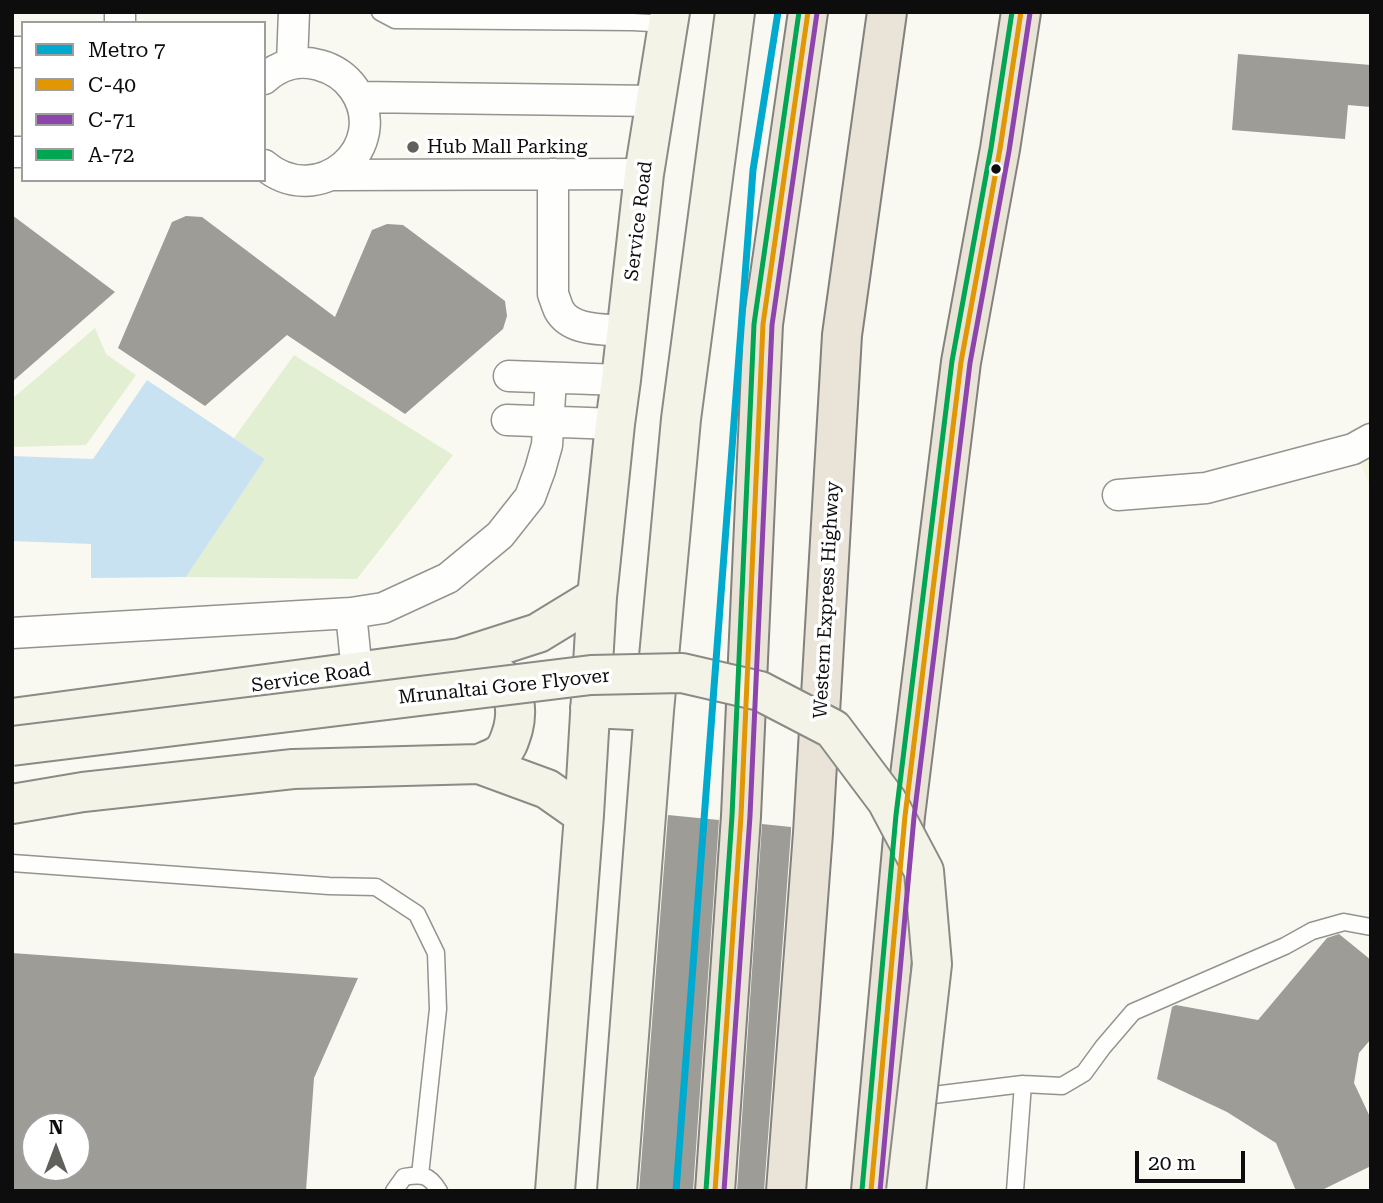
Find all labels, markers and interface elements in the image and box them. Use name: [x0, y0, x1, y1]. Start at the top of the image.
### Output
legend: [21, 21, 266, 182]
text: Metro 7: [88, 38, 166, 62]
text: C-40: [88, 73, 136, 97]
text: C-71: [88, 108, 136, 132]
place label: Hub Mall Parking: [427, 136, 587, 158]
marker: Hub Mall Parking: [405, 139, 421, 155]
text: A-72: [88, 143, 135, 167]
street label: Service Road: [620, 160, 658, 282]
unlabelled marker: [989, 162, 1003, 176]
street label: Western Express Highway: [809, 481, 845, 719]
street label: Service Road: [250, 658, 372, 698]
street label: Mrunaltai Gore Flyover: [397, 665, 611, 709]
north arrow: [21, 1112, 91, 1182]
text: N: [49, 1116, 63, 1139]
scale bar: [1138, 1136, 1248, 1180]
text: 20 m: [1148, 1151, 1196, 1175]

